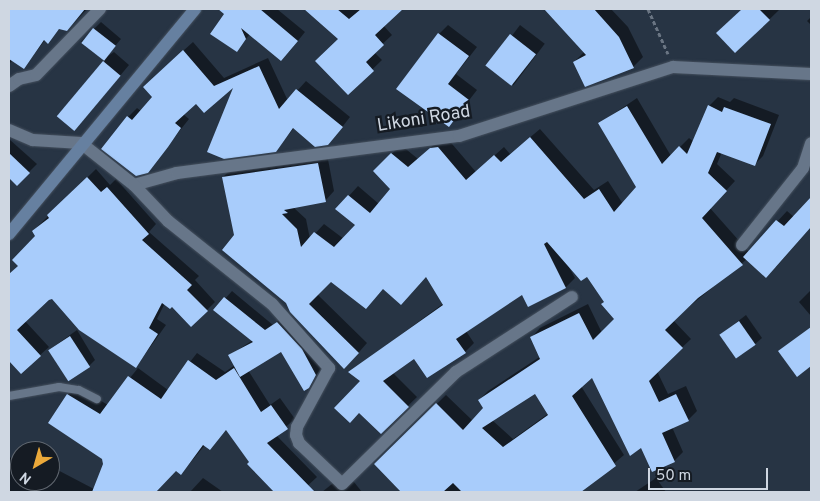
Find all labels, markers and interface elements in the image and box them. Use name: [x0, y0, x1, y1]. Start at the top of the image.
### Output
street label: Likoni Road: [376, 102, 472, 138]
north arrow: [10, 441, 60, 491]
scale bar: [650, 458, 770, 490]
text: 50 m: [656, 467, 691, 486]
text: N: [17, 468, 35, 487]

